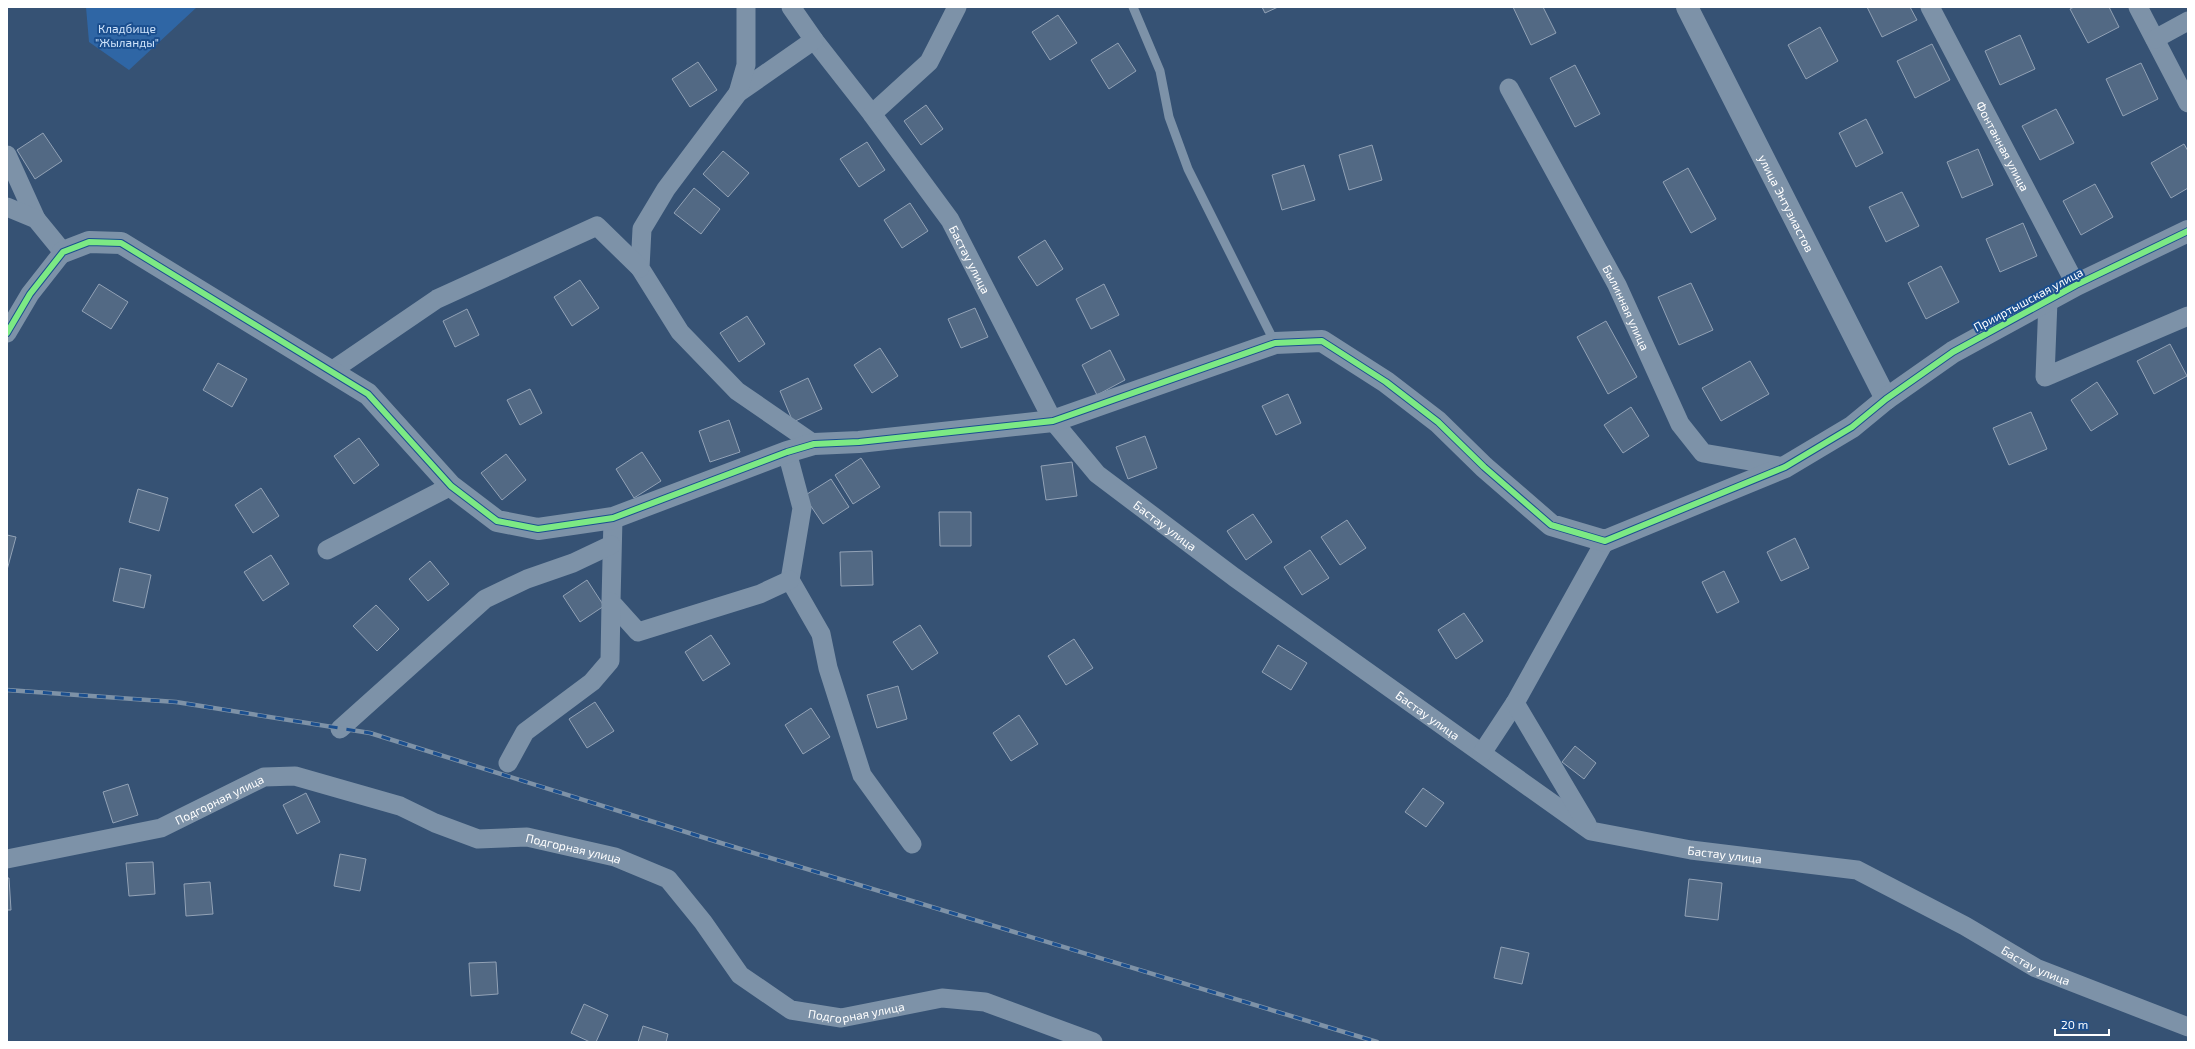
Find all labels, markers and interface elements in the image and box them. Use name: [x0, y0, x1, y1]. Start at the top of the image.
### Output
park label: Кладбище "Жыланды": [95, 21, 159, 49]
street label: Фонтанная улица: [1974, 99, 2032, 193]
street label: улица Энтузиастов: [1755, 152, 1817, 254]
street label: Бастау улица: [947, 223, 993, 296]
street label: Былинная улица: [1600, 262, 1653, 352]
street label: Прииртышская улица: [1971, 264, 2086, 335]
street label: Бастау улица: [1131, 497, 1199, 553]
street label: Бастау улица: [1393, 688, 1462, 742]
street label: Подгорная улица: [172, 771, 266, 827]
street label: Подгорная улица: [525, 830, 624, 866]
street label: Бастау улица: [1687, 843, 1763, 866]
street label: Бастау улица: [1999, 942, 2072, 988]
street label: Подгорная улица: [807, 999, 906, 1025]
scale bar: [2055, 1011, 2109, 1037]
text: 20 m: [2061, 1017, 2088, 1031]

